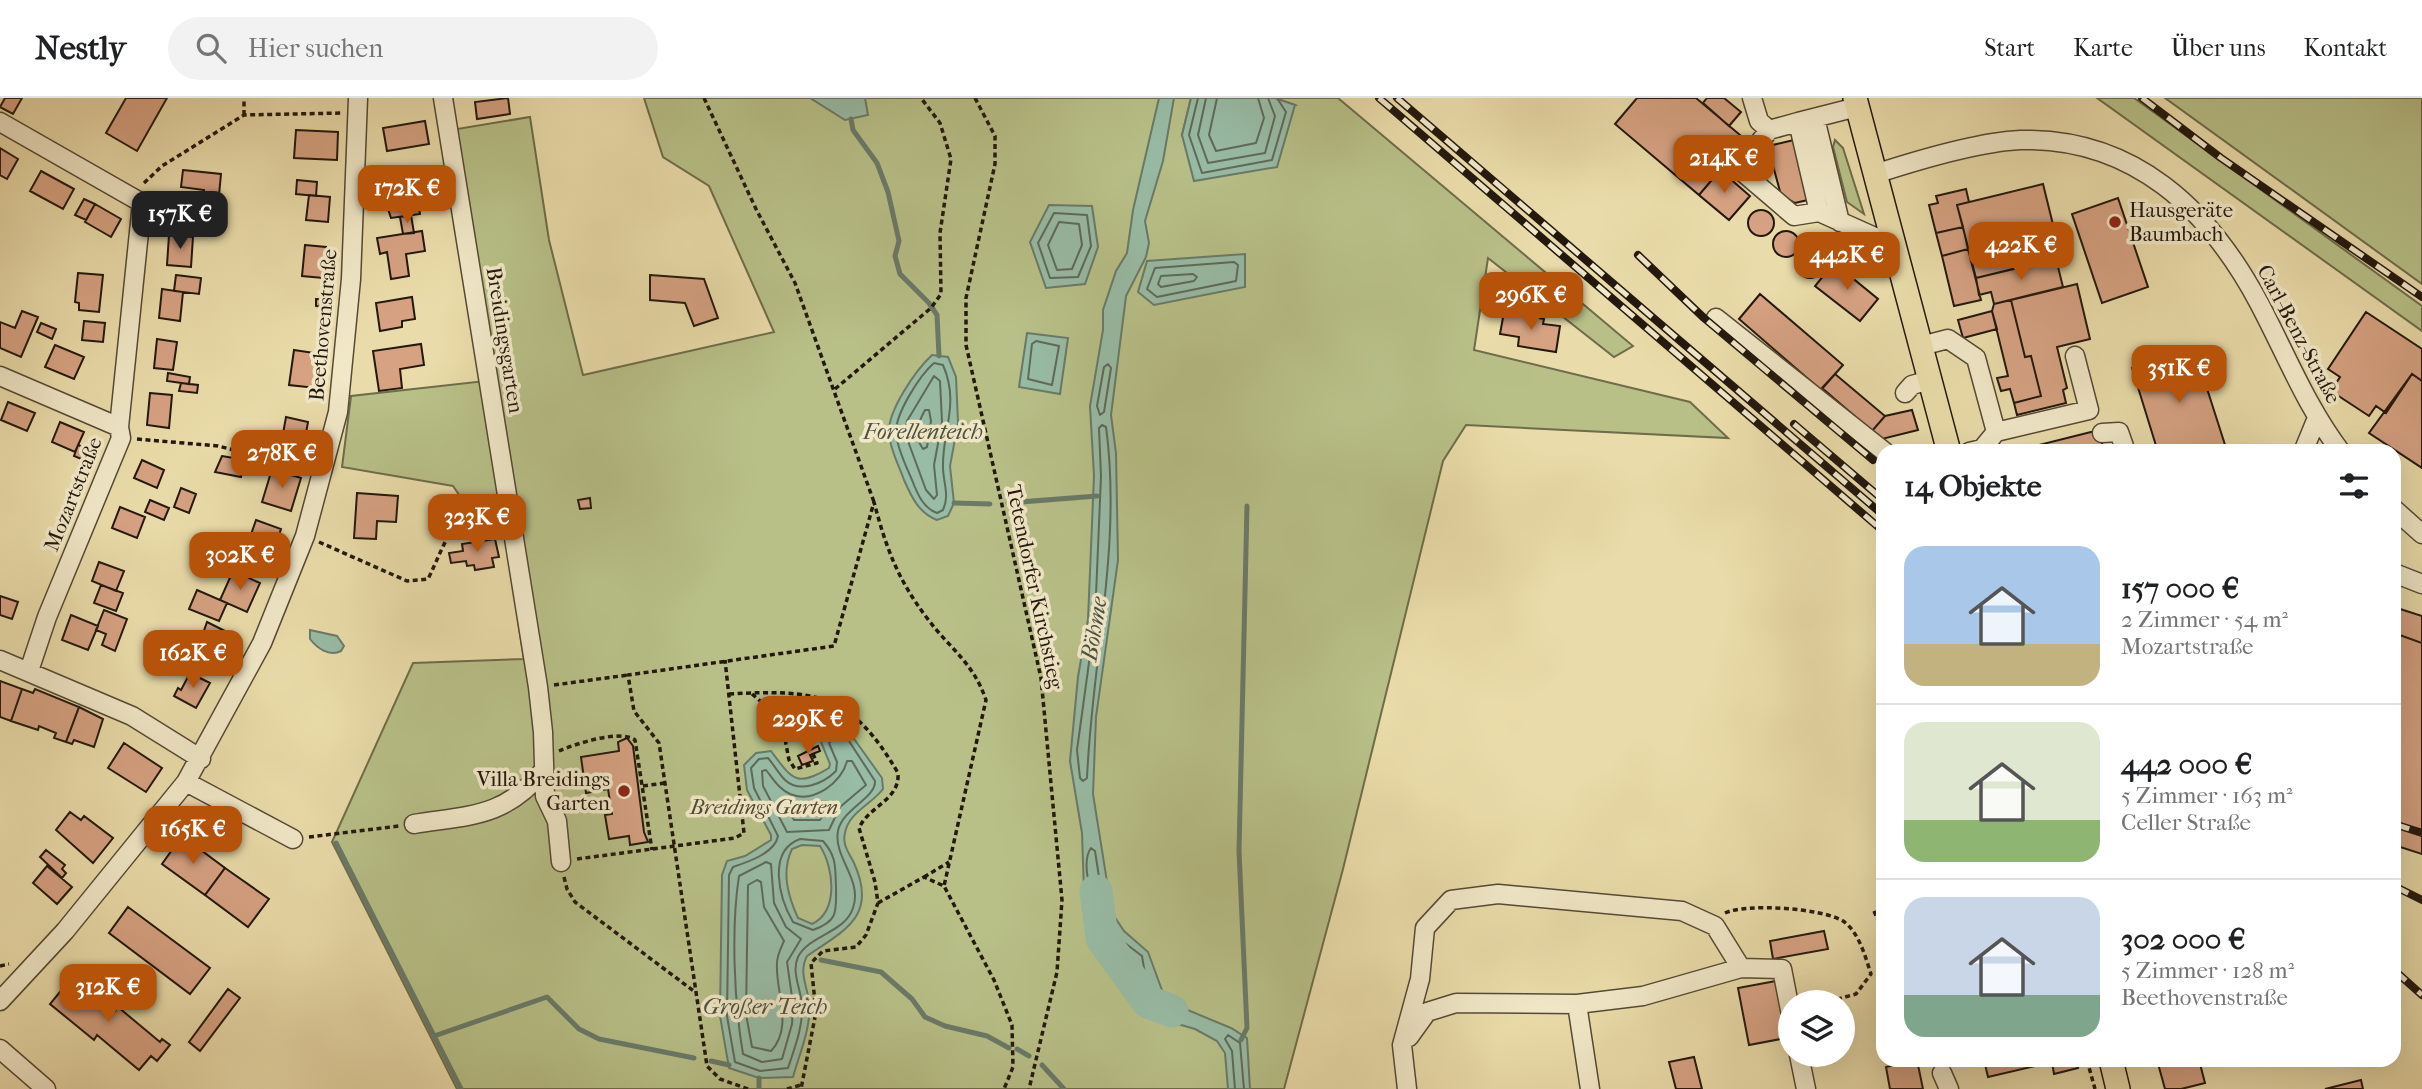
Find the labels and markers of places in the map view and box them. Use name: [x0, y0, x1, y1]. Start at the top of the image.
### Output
pin: 214K €: [1667, 136, 1781, 195]
pin: 172K €: [350, 166, 464, 225]
pin: 157K €: [123, 192, 237, 251]
place label: Hausgeräte Baumbach: [2129, 198, 2233, 246]
marker: Hausgeräte Baumbach: [2107, 214, 2123, 230]
pin: 422K €: [1964, 222, 2078, 282]
pin: 442K €: [1790, 232, 1904, 292]
pin: 296K €: [1474, 272, 1588, 332]
pin: 351K €: [2122, 345, 2236, 405]
pin: 278K €: [225, 430, 339, 490]
pin: 323K €: [420, 494, 534, 554]
pin: 302K €: [183, 532, 297, 592]
pin: 162K €: [136, 630, 250, 690]
pin: 229K €: [751, 696, 865, 756]
place label: Villa Breidings Garten: [476, 767, 610, 815]
marker: Villa Breidings Garten: [616, 783, 632, 799]
pin: 165K €: [136, 806, 250, 866]
pin: 312K €: [51, 964, 165, 1024]

